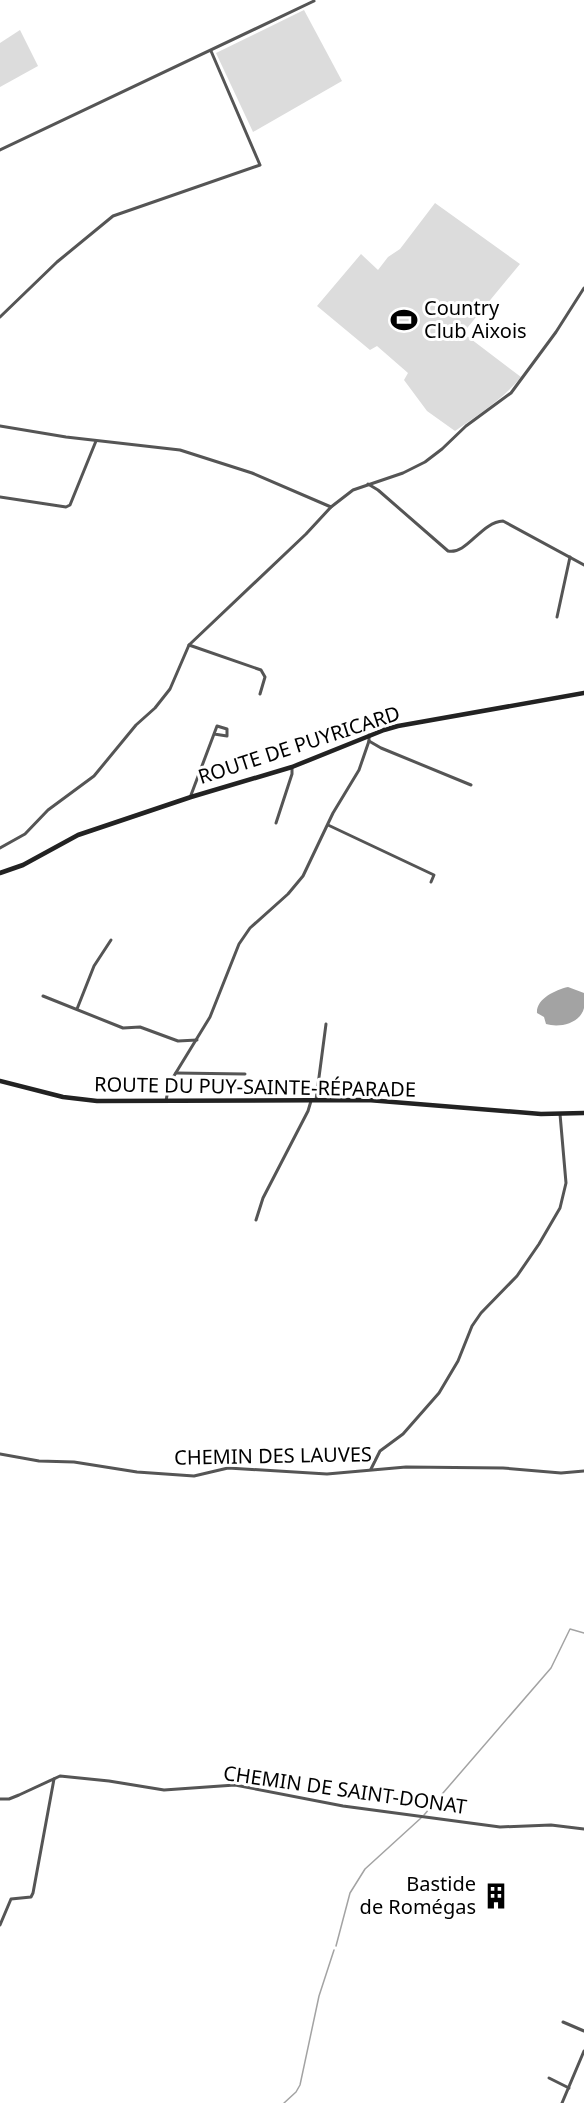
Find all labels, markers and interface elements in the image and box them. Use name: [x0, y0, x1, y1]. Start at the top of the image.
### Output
place label: Country Club Aixois: [424, 294, 527, 344]
sports icon: Country Club Aixois: [389, 305, 419, 335]
street label: ROUTE DE PUYRICARD: [194, 699, 403, 790]
street label: ROUTE DU PUY-SAINTE-RÉPARADE: [94, 1070, 416, 1103]
street label: CHEMIN DES LAUVES: [174, 1440, 372, 1471]
street label: CHEMIN DE SAINT-DONAT: [222, 1759, 468, 1820]
place label: Bastide de Romégas: [360, 1870, 476, 1920]
building icon: Bastide de Romégas: [481, 1881, 511, 1911]

